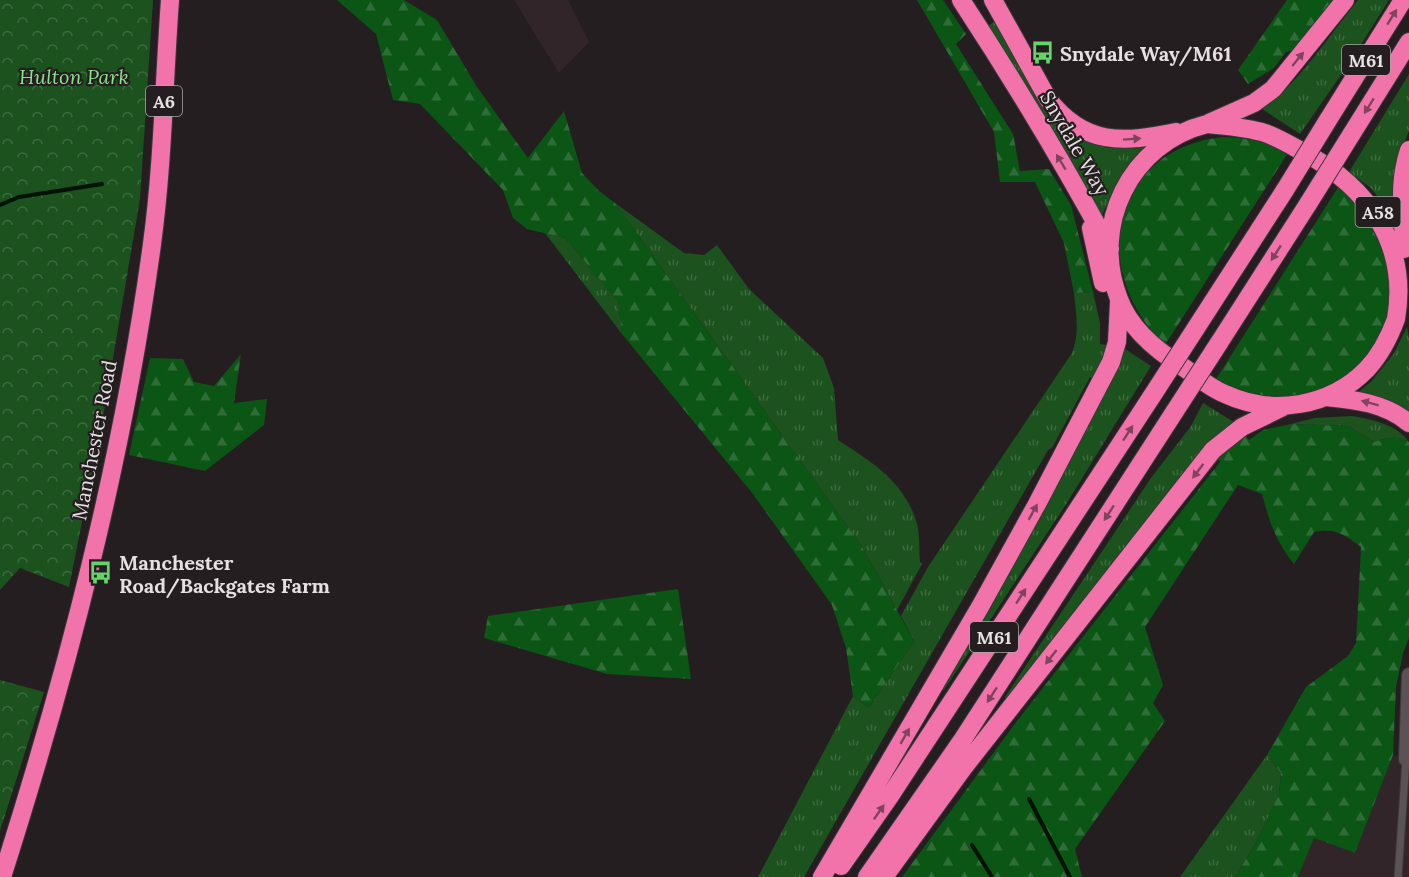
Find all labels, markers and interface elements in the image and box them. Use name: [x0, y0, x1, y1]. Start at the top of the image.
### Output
one-way arrow: [1387, 9, 1398, 25]
bus stop icon: Snydale Way/M61: [1029, 40, 1055, 66]
place label: Snydale Way/M61: [1060, 41, 1232, 67]
road number: M61: [1342, 45, 1390, 75]
one-way arrow: [1292, 51, 1305, 67]
park label: Hulton Park: [19, 64, 129, 89]
road number: A6: [146, 86, 182, 116]
street label: Snydale Way: [1035, 86, 1115, 200]
one-way arrow: [1364, 98, 1375, 114]
one-way arrow: [1123, 134, 1142, 144]
one-way arrow: [1056, 153, 1066, 170]
road number: A58: [1356, 197, 1400, 227]
one-way arrow: [1271, 245, 1282, 262]
street label: Manchester Road: [66, 358, 122, 522]
one-way arrow: [1361, 398, 1379, 408]
one-way arrow: [1122, 426, 1134, 442]
one-way arrow: [1192, 463, 1204, 478]
one-way arrow: [1028, 503, 1038, 520]
one-way arrow: [1104, 505, 1115, 521]
place label: Manchester Road/Backgates Farm: [119, 550, 330, 599]
bus stop icon: Manchester Road/Backgates Farm: [88, 560, 114, 586]
one-way arrow: [1015, 588, 1026, 604]
road number: M61: [970, 622, 1018, 652]
one-way arrow: [1045, 649, 1058, 665]
one-way arrow: [986, 686, 998, 702]
one-way arrow: [899, 728, 910, 744]
one-way arrow: [873, 804, 885, 820]

